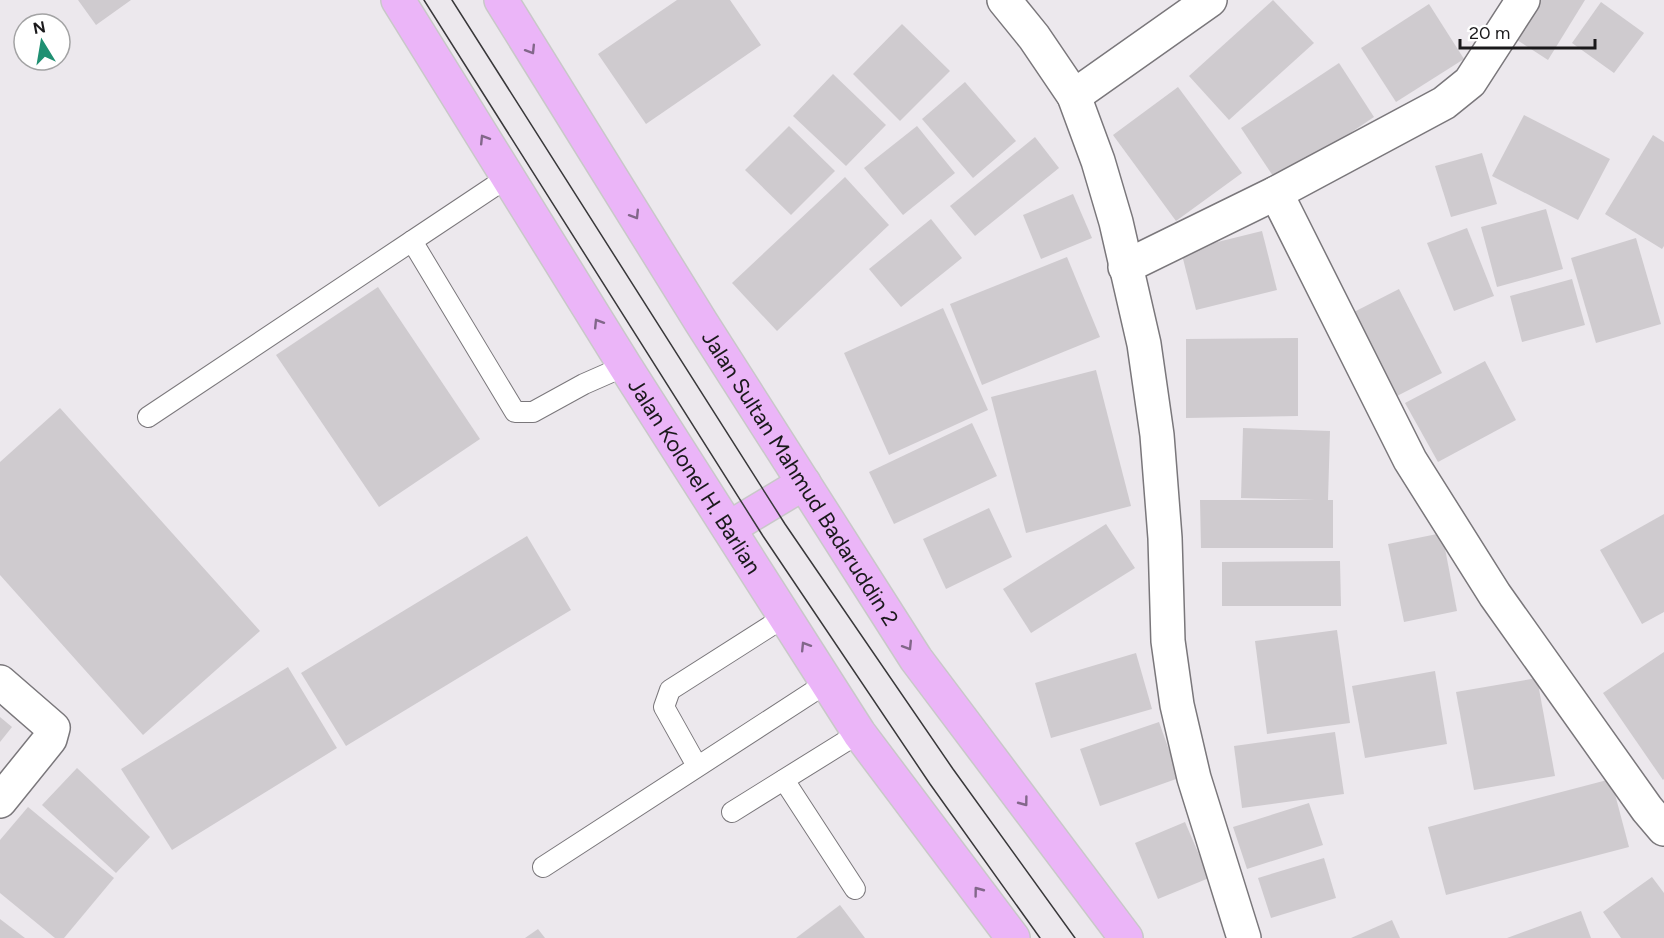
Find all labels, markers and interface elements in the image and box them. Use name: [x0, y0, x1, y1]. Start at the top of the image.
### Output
north arrow: [12, 12, 72, 72]
scale bar: [1460, 12, 1595, 50]
text: N: [31, 17, 47, 38]
text: 20 m: [1469, 22, 1510, 44]
one-way arrow: [524, 44, 536, 54]
one-way arrow: [480, 135, 492, 145]
one-way arrow: [627, 209, 639, 219]
one-way arrow: [594, 319, 606, 329]
street label: Jalan Sultan Mahmud Badaruddin 2: [696, 325, 905, 631]
street label: Jalan Kolonel H. Barlian: [623, 373, 767, 579]
one-way arrow: [900, 640, 912, 650]
one-way arrow: [801, 642, 812, 653]
one-way arrow: [1017, 796, 1028, 807]
one-way arrow: [974, 887, 985, 898]

